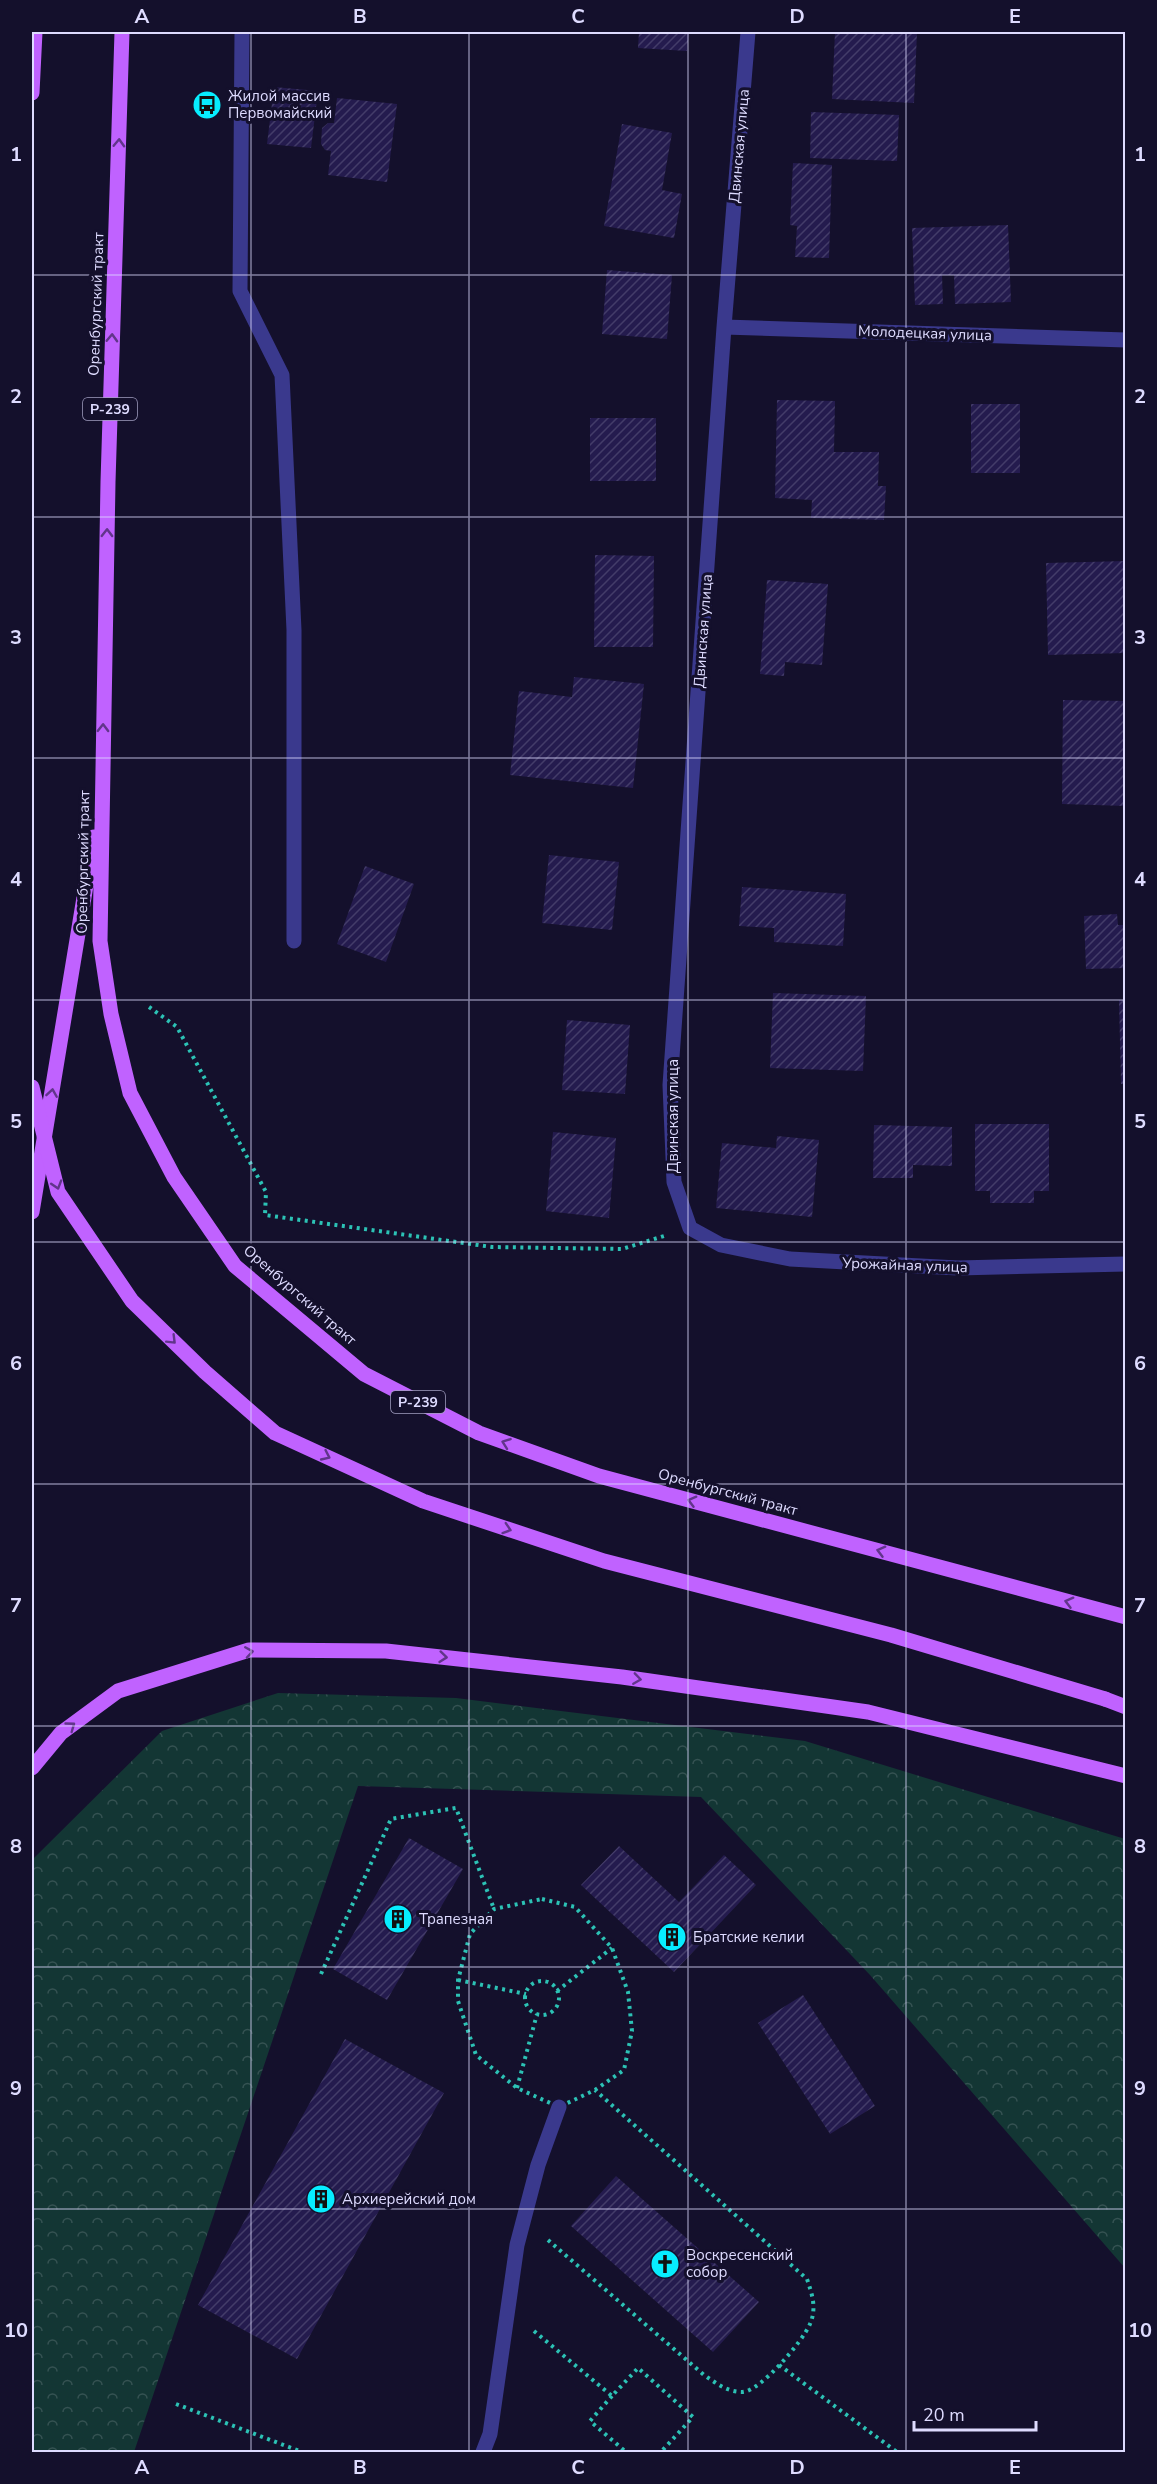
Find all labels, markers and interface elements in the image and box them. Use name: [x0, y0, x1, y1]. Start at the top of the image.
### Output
text: A: [135, 3, 150, 30]
text: B: [353, 3, 367, 30]
text: C: [571, 3, 585, 30]
text: D: [789, 3, 805, 30]
text: E: [1009, 3, 1021, 30]
place label: Жилой массив Первомайский: [228, 86, 332, 123]
street label: Двинская улица: [724, 88, 754, 204]
bus stop icon: Жилой массив Первомайский: [191, 89, 223, 121]
one-way arrow: [112, 138, 125, 147]
text: 1: [10, 141, 22, 168]
text: 1: [1134, 141, 1146, 168]
street label: Оренбургский тракт: [84, 232, 109, 376]
street label: Молодецкая улица: [858, 321, 992, 345]
one-way arrow: [106, 333, 119, 342]
text: 2: [10, 383, 22, 410]
text: 2: [1134, 383, 1146, 410]
road number: Р-239: [83, 398, 137, 420]
one-way arrow: [101, 528, 113, 537]
street label: Двинская улица: [689, 573, 717, 689]
text: 3: [10, 624, 22, 651]
text: 3: [1134, 624, 1146, 651]
one-way arrow: [97, 723, 109, 732]
street label: Оренбургский тракт: [72, 790, 94, 934]
text: 4: [10, 866, 22, 893]
text: 4: [1134, 866, 1146, 893]
street label: Двинская улица: [663, 1059, 683, 1173]
one-way arrow: [45, 1088, 58, 1098]
text: 5: [10, 1108, 22, 1135]
text: 5: [1134, 1108, 1146, 1135]
one-way arrow: [50, 1179, 62, 1190]
street label: Оренбургский тракт: [239, 1240, 361, 1350]
street label: Урожайная улица: [841, 1253, 968, 1277]
one-way arrow: [166, 1333, 176, 1344]
text: 6: [10, 1350, 22, 1377]
text: 6: [1134, 1350, 1146, 1377]
road number: Р-239: [391, 1391, 445, 1413]
one-way arrow: [502, 1437, 512, 1450]
one-way arrow: [320, 1449, 331, 1461]
street label: Оренбургский тракт: [656, 1464, 800, 1520]
one-way arrow: [687, 1495, 697, 1508]
one-way arrow: [501, 1522, 512, 1534]
one-way arrow: [876, 1546, 887, 1558]
text: 7: [10, 1592, 22, 1619]
text: 7: [1134, 1592, 1146, 1619]
one-way arrow: [1064, 1597, 1075, 1609]
one-way arrow: [244, 1646, 254, 1658]
one-way arrow: [439, 1650, 448, 1663]
one-way arrow: [633, 1672, 642, 1684]
one-way arrow: [65, 1722, 76, 1733]
text: 8: [10, 1833, 22, 1860]
text: 8: [1134, 1833, 1146, 1860]
building icon: Трапезная: [382, 1903, 414, 1935]
place label: Трапезная: [419, 1909, 493, 1929]
building icon: Братские келии: [656, 1921, 688, 1953]
place label: Братские келии: [693, 1927, 804, 1947]
text: 9: [10, 2075, 22, 2102]
text: 9: [1134, 2075, 1146, 2102]
building icon: Архиерейский дом: [305, 2183, 337, 2215]
place label: Архиерейский дом: [342, 2189, 476, 2209]
place label: Воскресенский собор: [686, 2245, 793, 2282]
church icon: Воскресенский собор: [649, 2248, 681, 2280]
text: 10: [4, 2317, 28, 2344]
text: 10: [1128, 2317, 1152, 2344]
scale bar: [914, 2394, 1036, 2432]
text: 20 m: [923, 2403, 965, 2427]
text: A: [135, 2454, 150, 2481]
text: B: [353, 2454, 367, 2481]
text: C: [571, 2454, 585, 2481]
text: D: [789, 2454, 805, 2481]
text: E: [1009, 2454, 1021, 2481]

